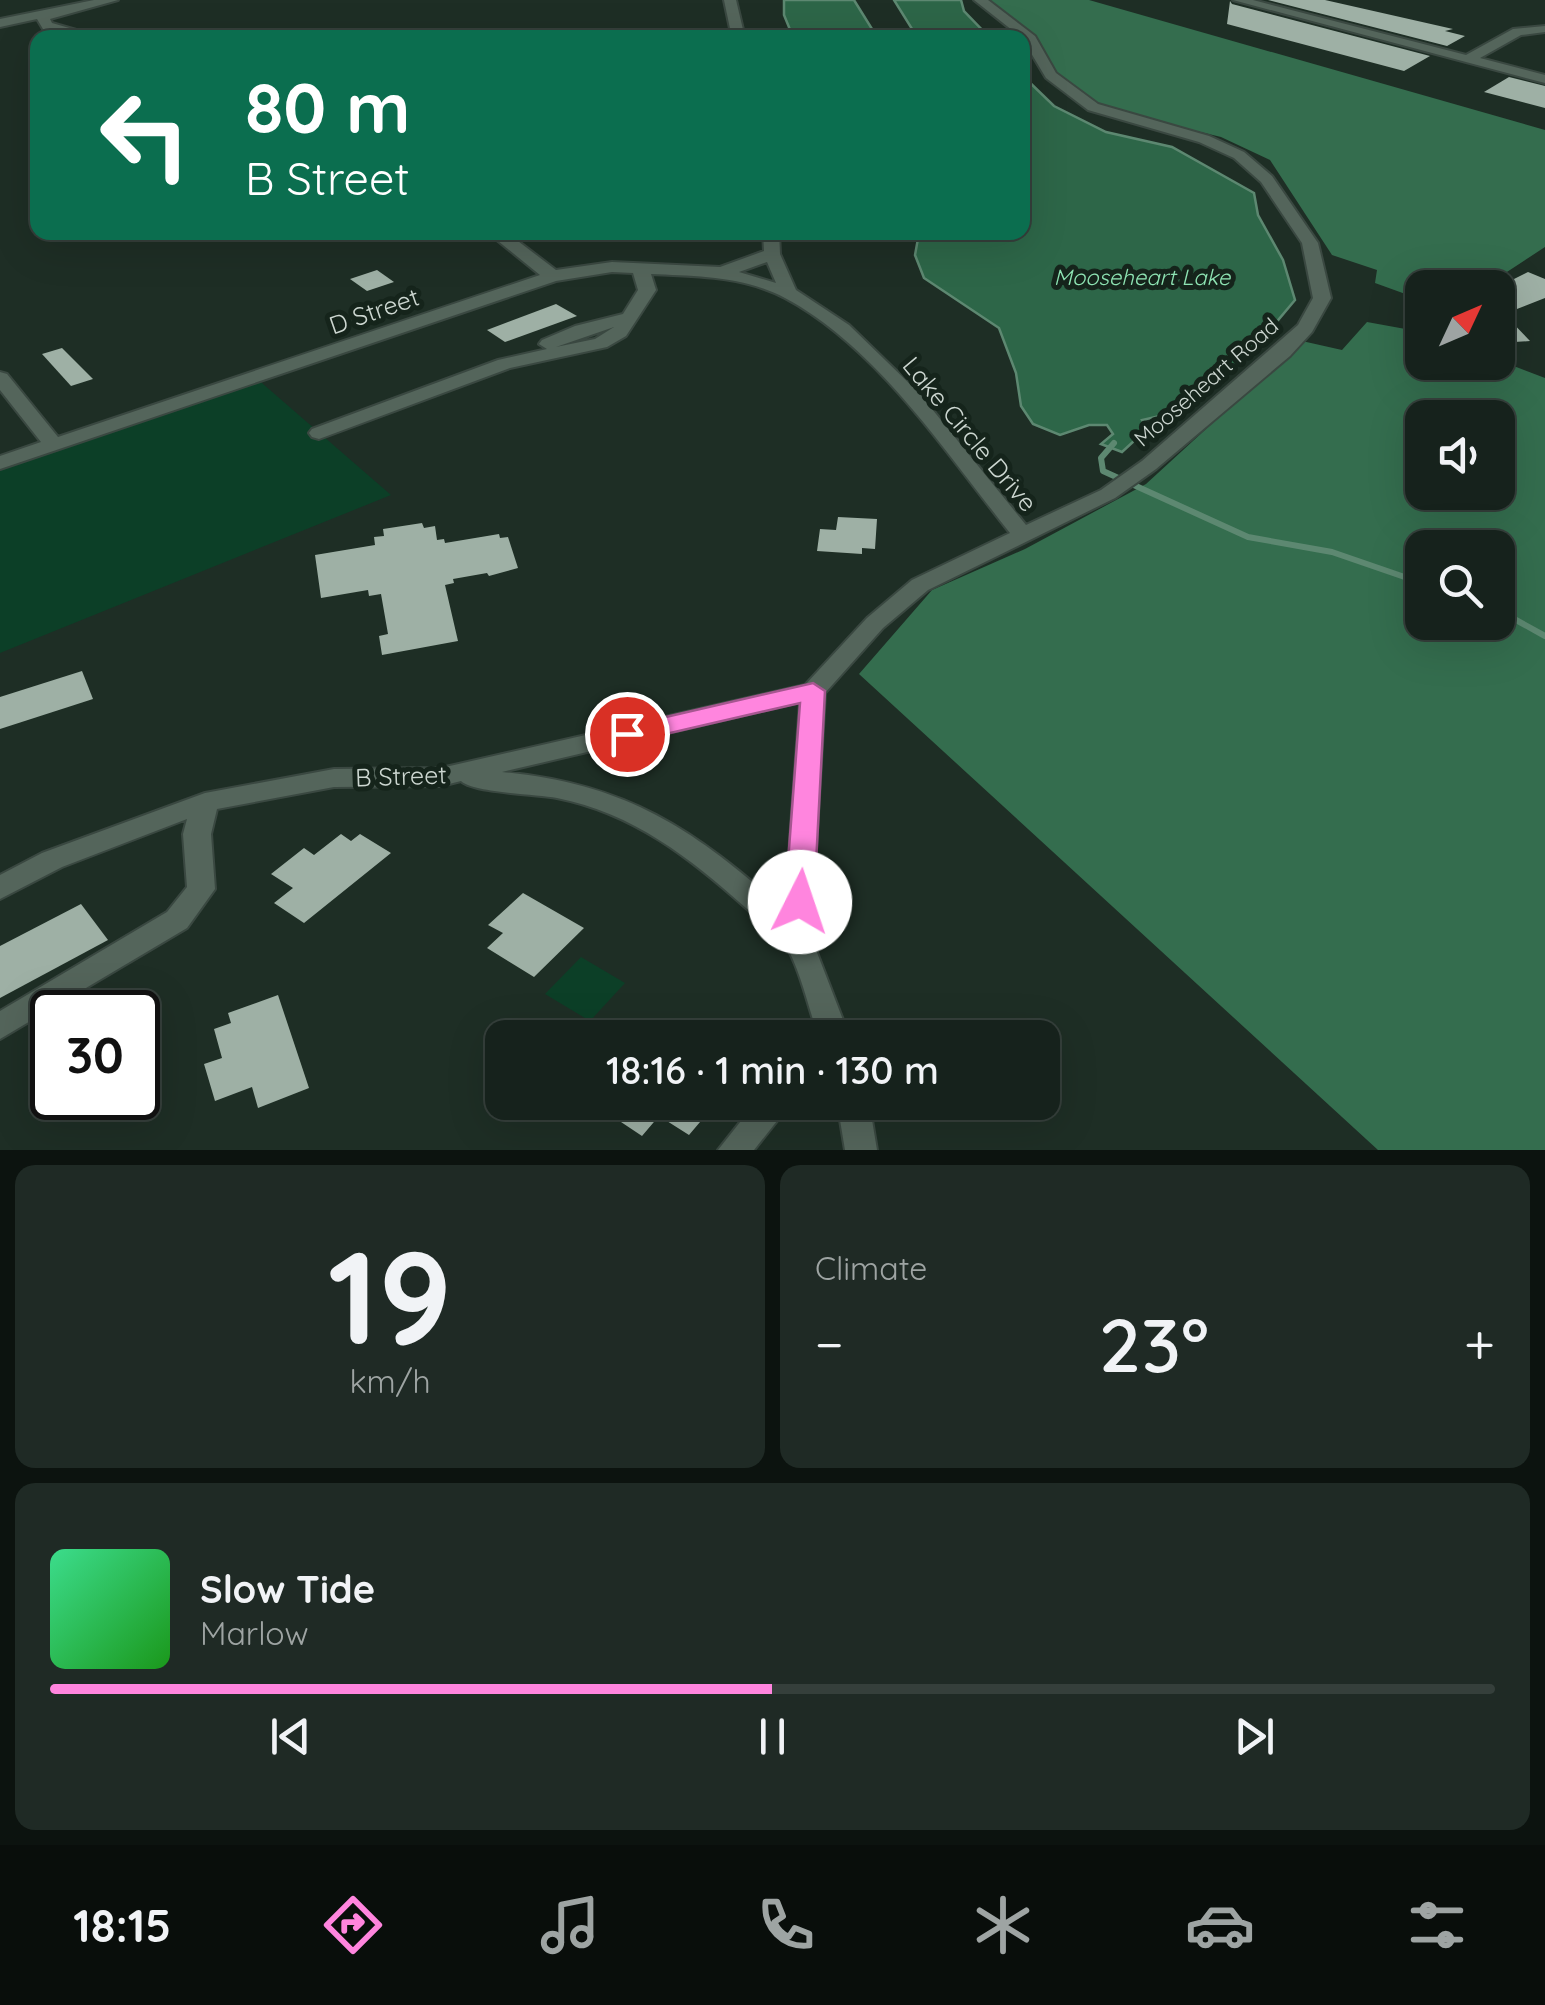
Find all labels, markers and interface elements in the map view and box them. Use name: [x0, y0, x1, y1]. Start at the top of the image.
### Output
text: 80 m: [245, 63, 410, 151]
icon: left: [80, 70, 210, 200]
text: B Street: [245, 150, 410, 206]
water label: Mooseheart Lake: [1054, 263, 1232, 291]
north arrow: [1405, 270, 1515, 380]
map controls: [1405, 270, 1515, 640]
street label: D Street: [325, 281, 423, 340]
street label: Mooseheart Road: [1128, 312, 1284, 452]
street label: Lake Circle Drive: [897, 350, 1044, 517]
button: sound: [1405, 400, 1515, 510]
button: search: [1405, 530, 1515, 640]
pin: [585, 692, 670, 777]
icon: arrive: [600, 707, 655, 762]
street label: B Street: [355, 758, 447, 793]
position arrow: [748, 850, 852, 954]
speed limit sign: 30: [30, 990, 160, 1120]
text: 18:16 · 1 min · 130 m: [606, 1046, 939, 1094]
text: 19: [328, 1214, 452, 1377]
text: Climate: [815, 1248, 927, 1288]
text: 23°: [1099, 1297, 1209, 1391]
text: −: [815, 1309, 844, 1378]
text: +: [1464, 1309, 1495, 1378]
text: km/h: [349, 1361, 431, 1401]
text: Slow Tide: [200, 1565, 375, 1613]
text: Marlow: [200, 1613, 309, 1653]
icon: previous: [263, 1709, 318, 1764]
icon: pause: [745, 1709, 800, 1764]
icon: next: [1227, 1709, 1282, 1764]
icon: directions: [318, 1890, 388, 1960]
icon: music: [535, 1890, 605, 1960]
icon: phone: [751, 1890, 821, 1960]
icon: climate: [968, 1890, 1038, 1960]
icon: car: [1185, 1890, 1255, 1960]
icon: filters: [1402, 1890, 1472, 1960]
text: 18:15: [73, 1897, 171, 1953]

